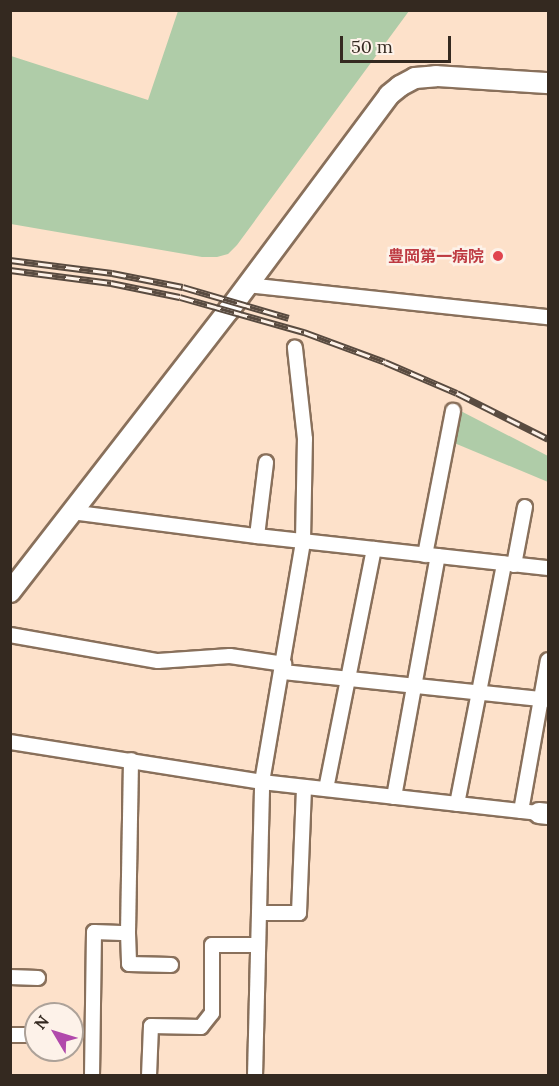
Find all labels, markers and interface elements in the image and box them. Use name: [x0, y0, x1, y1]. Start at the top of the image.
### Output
scale bar: [343, 24, 454, 62]
text: 50 m: [351, 35, 393, 58]
place label: 豊岡第一病院: [388, 246, 484, 266]
marker: 豊岡第一病院: [489, 247, 507, 265]
north arrow: [24, 1002, 84, 1062]
text: N: [30, 1011, 53, 1033]

